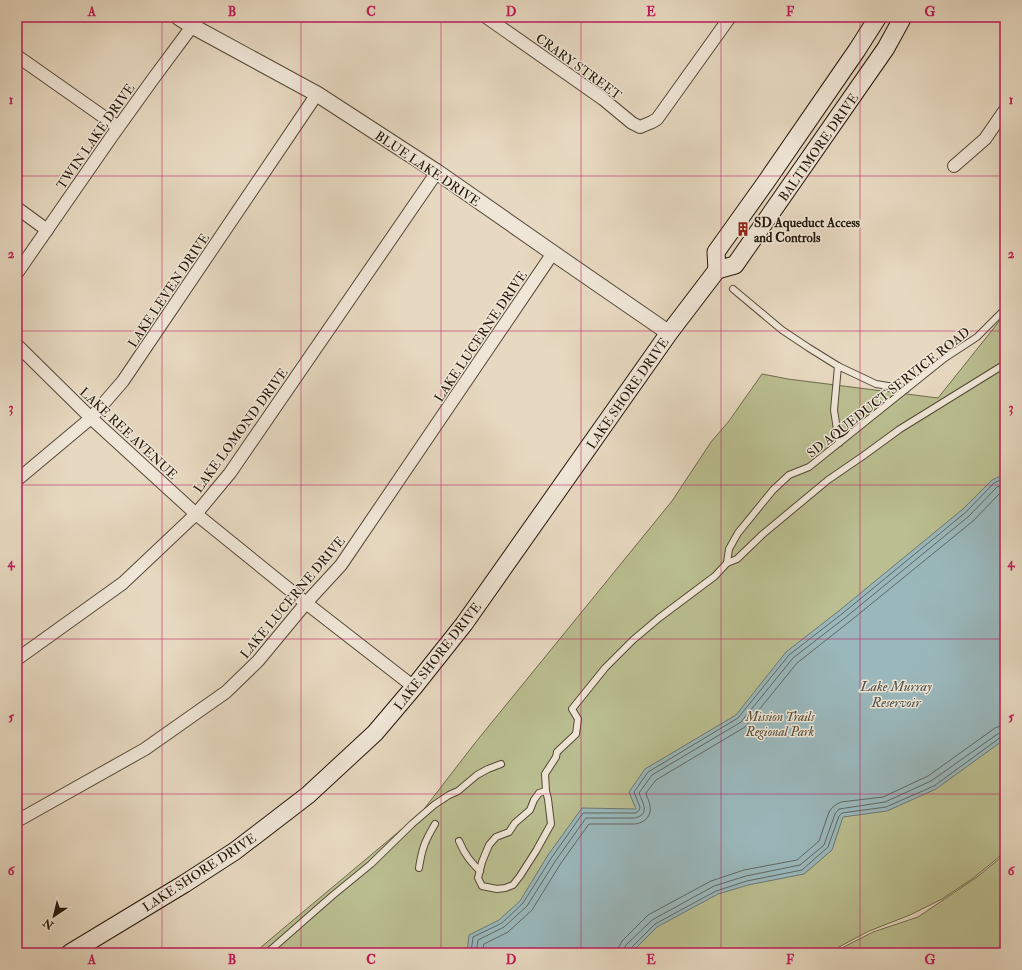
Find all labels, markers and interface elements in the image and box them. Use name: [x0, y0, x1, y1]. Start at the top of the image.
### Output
text: A: [87, 4, 97, 20]
text: B: [228, 4, 236, 20]
text: C: [366, 4, 376, 20]
text: D: [506, 4, 517, 20]
text: E: [646, 4, 656, 20]
text: F: [786, 4, 795, 20]
text: G: [925, 4, 936, 20]
street label: CRARY STREET: [532, 30, 625, 104]
street label: TWIN LAKE DRIVE: [53, 81, 138, 192]
street label: BALTIMORE DRIVE: [776, 91, 862, 205]
text: 1: [9, 92, 14, 108]
text: 1: [1009, 92, 1014, 108]
street label: BLUE LAKE DRIVE: [372, 128, 483, 210]
place label: SD Aqueduct Access and Controls: [754, 215, 861, 246]
building icon: SD Aqueduct Access and Controls: [735, 221, 751, 237]
street label: LAKE LEVEN DRIVE: [125, 230, 213, 351]
text: 2: [8, 246, 15, 262]
text: 2: [1008, 246, 1015, 262]
street label: LAKE LUCERNE DRIVE: [431, 268, 531, 405]
street label: SD AQUEDUCT SERVICE ROAD: [804, 324, 973, 461]
street label: LAKE SHORE DRIVE: [583, 335, 672, 452]
street label: LAKE LOMOND DRIVE: [190, 365, 291, 496]
street label: LAKE REE AVENUE: [76, 384, 181, 483]
text: 3: [9, 400, 14, 416]
text: 3: [1009, 400, 1014, 416]
street label: LAKE LUCERNE DRIVE: [237, 533, 349, 662]
text: 4: [6, 555, 15, 571]
text: 4: [1006, 555, 1015, 571]
street label: LAKE SHORE DRIVE: [391, 600, 485, 714]
water label: Lake Murray Reservoir: [859, 678, 932, 711]
text: 5: [8, 709, 14, 725]
park label: Mission Trails Regional Park: [744, 709, 815, 740]
text: 5: [1008, 709, 1014, 725]
street label: LAKE SHORE DRIVE: [140, 830, 259, 916]
text: 6: [8, 863, 16, 879]
text: 6: [1008, 863, 1016, 879]
north arrow: [34, 896, 74, 936]
text: N: [40, 915, 57, 933]
text: A: [87, 952, 97, 968]
text: B: [228, 952, 236, 968]
text: C: [366, 952, 376, 968]
text: D: [506, 952, 517, 968]
text: E: [646, 952, 656, 968]
text: F: [786, 952, 795, 968]
text: G: [925, 952, 936, 968]

